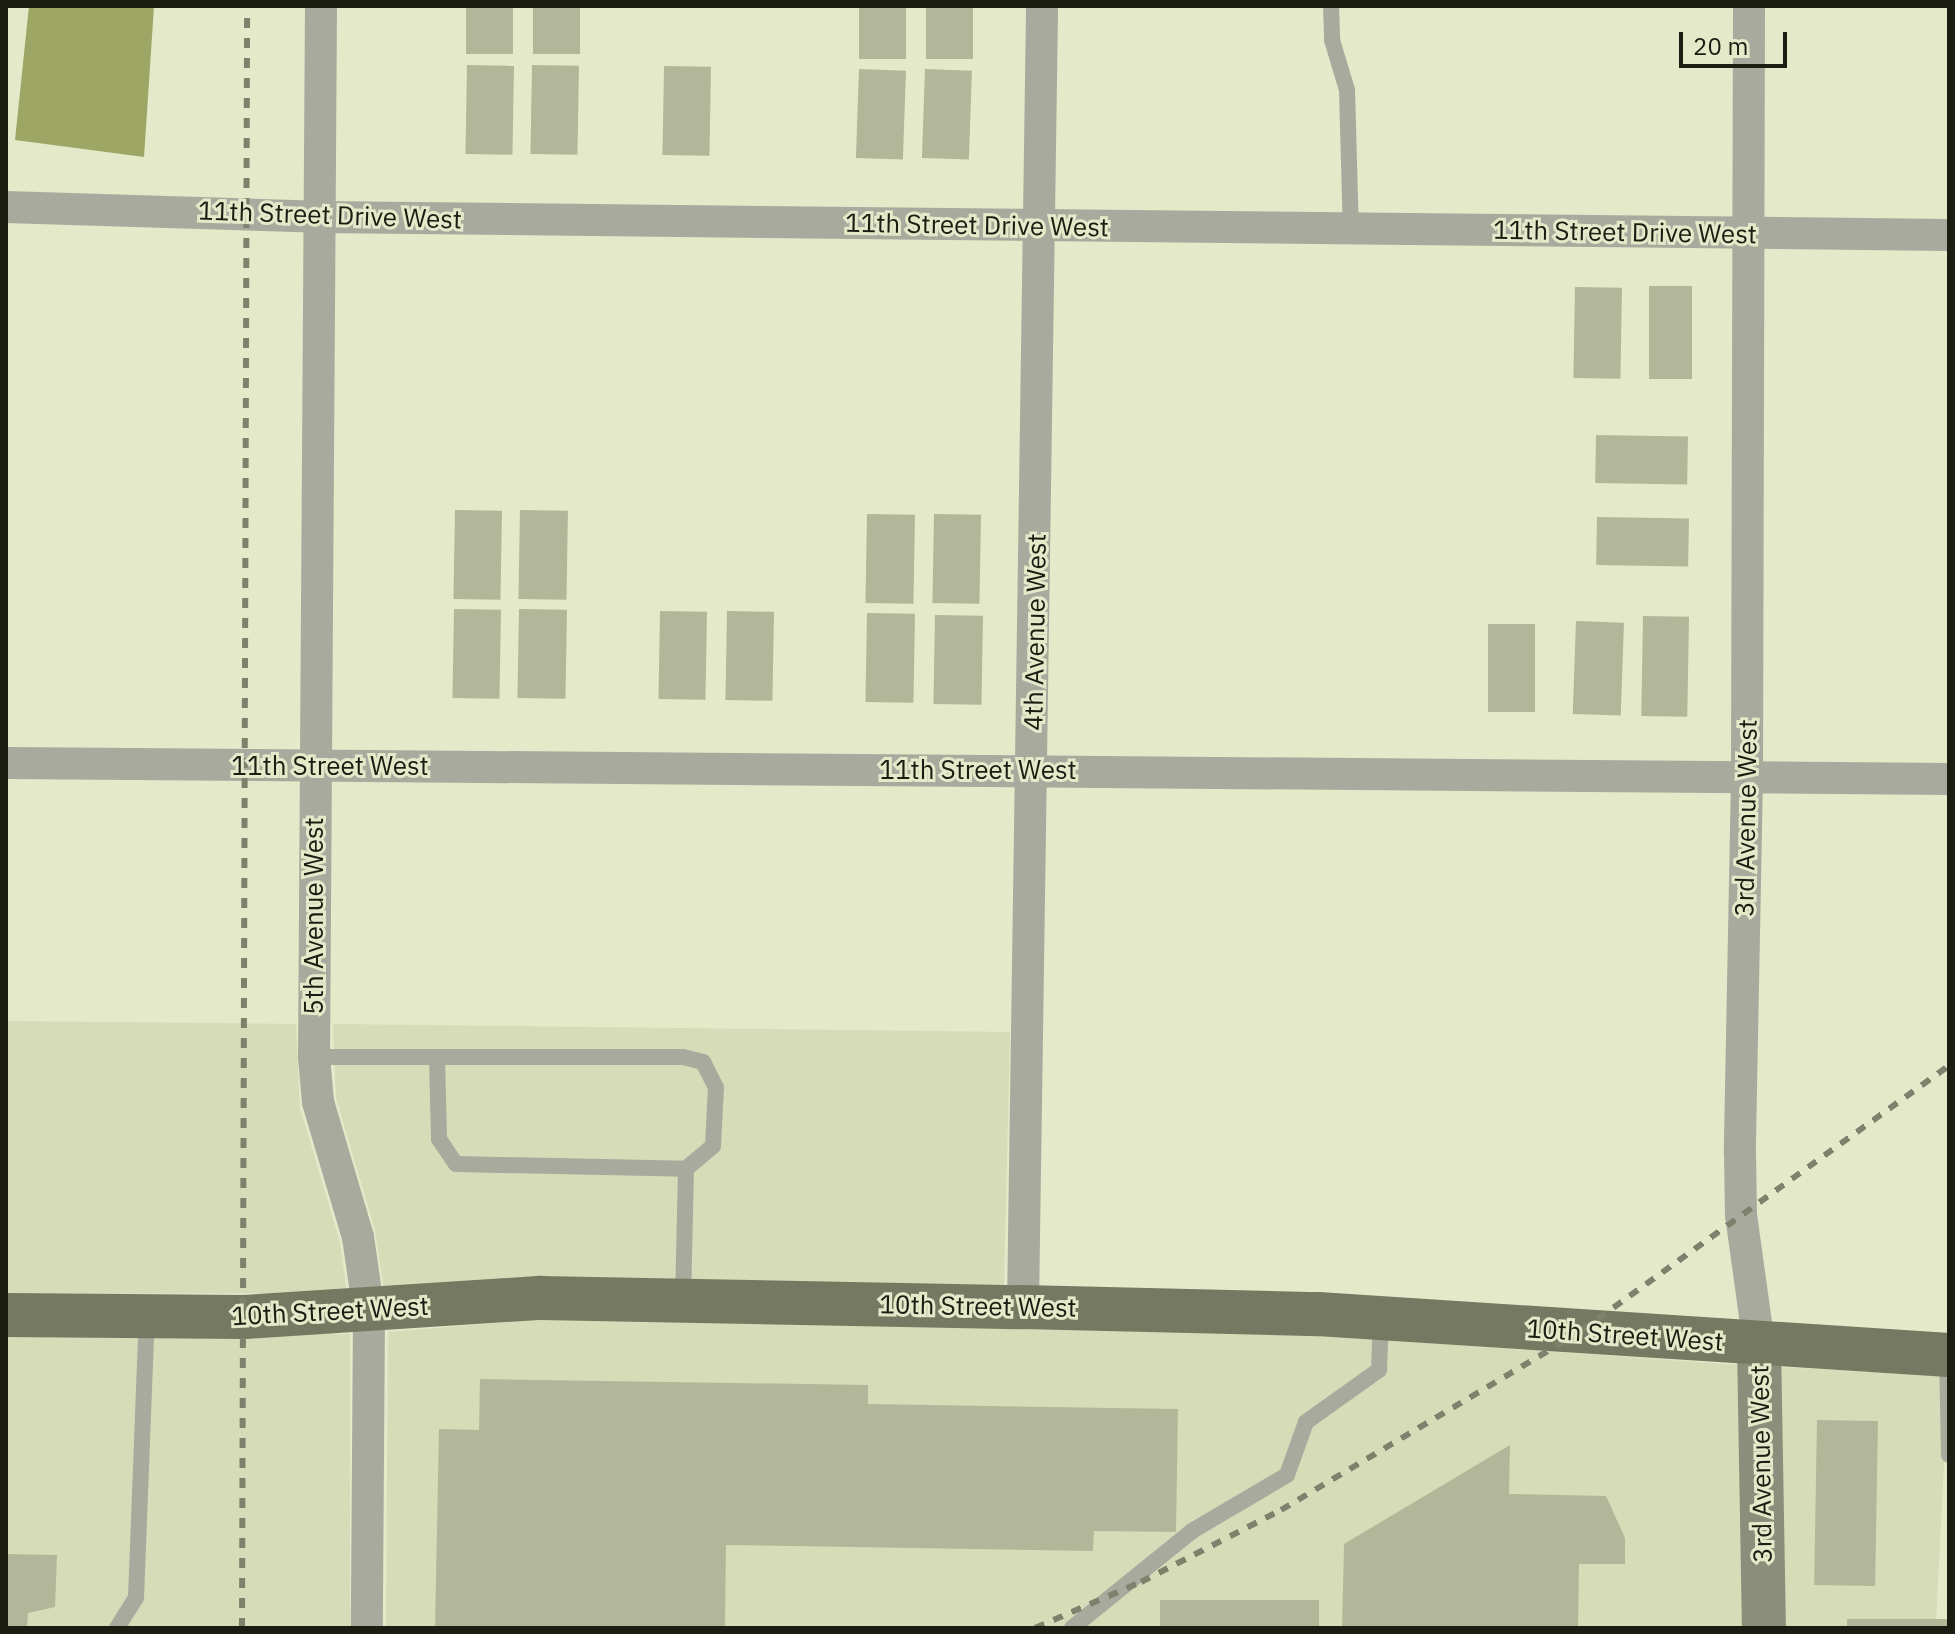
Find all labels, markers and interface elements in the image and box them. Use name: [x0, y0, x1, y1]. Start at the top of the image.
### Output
scale bar: [1683, 16, 1791, 66]
text: 20 m: [1693, 30, 1748, 62]
street label: 11th Street Drive West: [198, 195, 462, 235]
street label: 11th Street Drive West: [845, 207, 1109, 243]
street label: 11th Street Drive West: [1493, 214, 1757, 250]
street label: 4th Avenue West: [1018, 533, 1052, 731]
street label: 3rd Avenue West: [1729, 719, 1763, 917]
street label: 11th Street West: [231, 750, 429, 782]
street label: 11th Street West: [879, 754, 1077, 786]
street label: 5th Avenue West: [298, 817, 330, 1015]
street label: 10th Street West: [879, 1289, 1077, 1323]
street label: 10th Street West: [231, 1290, 429, 1332]
street label: 10th Street West: [1525, 1313, 1725, 1357]
street label: 3rd Avenue West: [1744, 1365, 1778, 1563]

